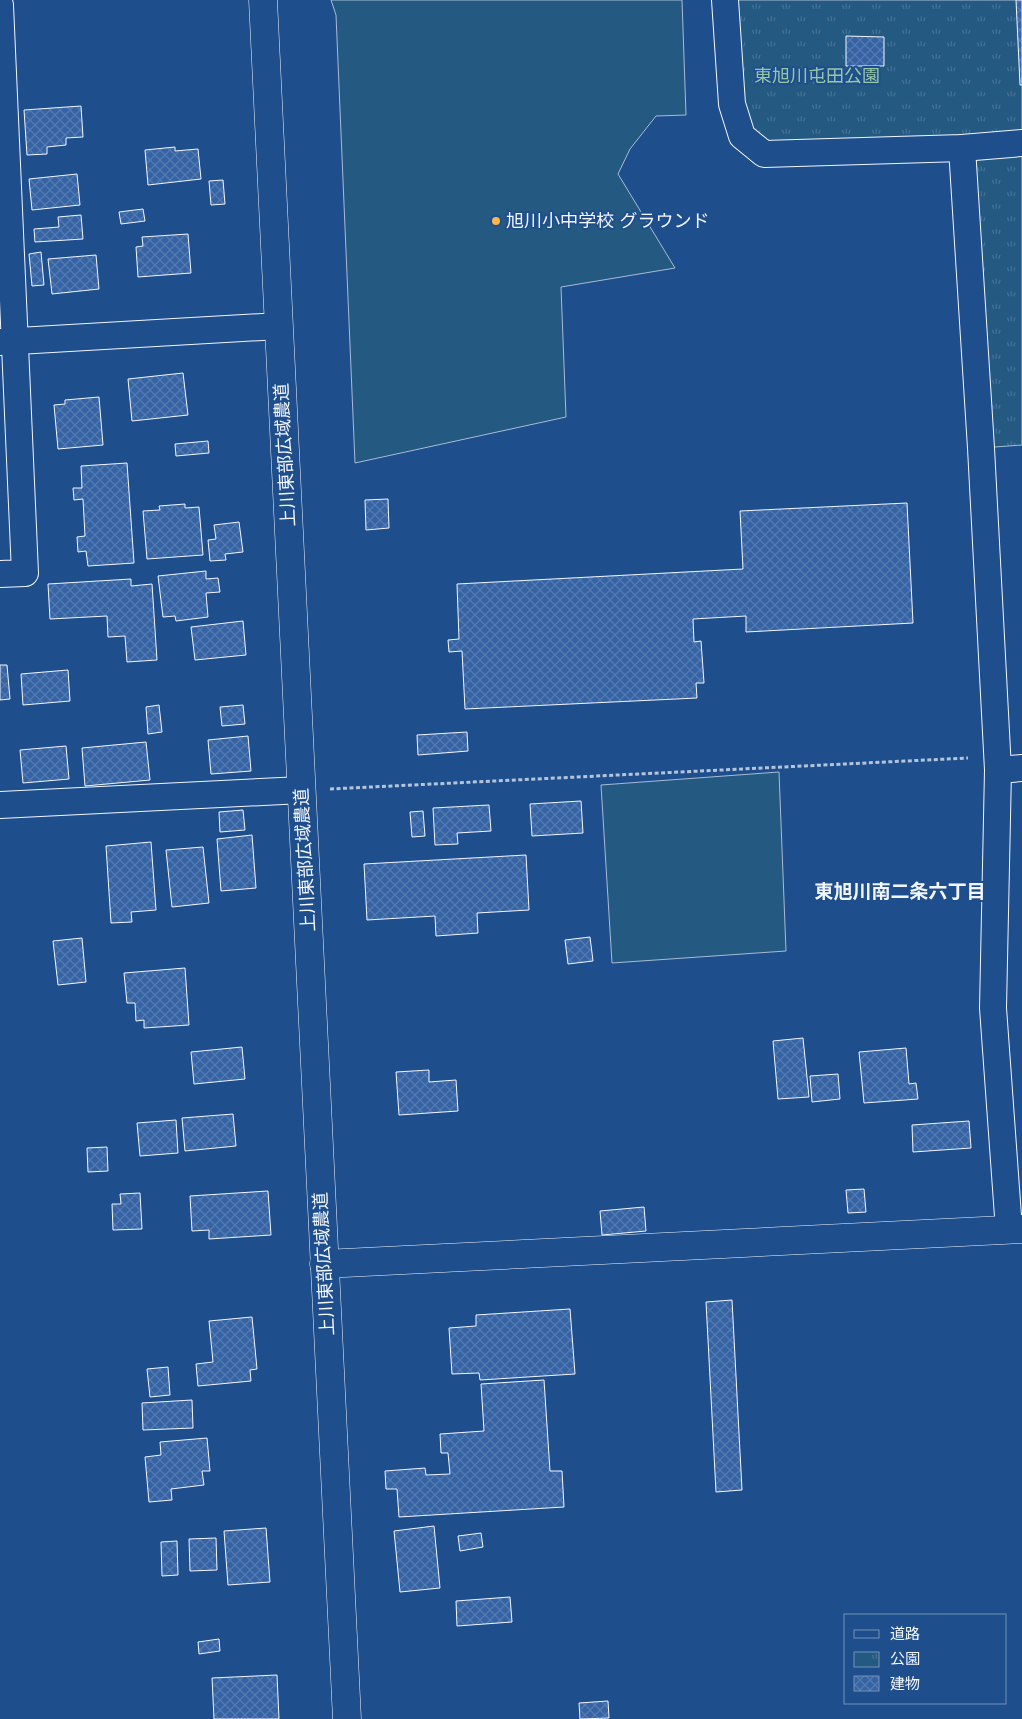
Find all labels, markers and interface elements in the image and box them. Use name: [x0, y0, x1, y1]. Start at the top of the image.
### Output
park label: 東旭川屯田公園: [754, 63, 880, 89]
place label: 旭川小中学校 グラウンド: [506, 208, 709, 234]
marker: 旭川小中学校 グラウンド: [490, 215, 502, 227]
street label: 上川東部広域農道: [268, 382, 302, 528]
street label: 上川東部広域農道: [288, 787, 322, 933]
district label: 東旭川南二条六丁目: [814, 878, 986, 905]
street label: 上川東部広域農道: [307, 1191, 341, 1337]
legend: [844, 1614, 1007, 1704]
text: 道路: [890, 1623, 920, 1645]
text: 公園: [890, 1648, 920, 1670]
text: 建物: [890, 1673, 920, 1695]

